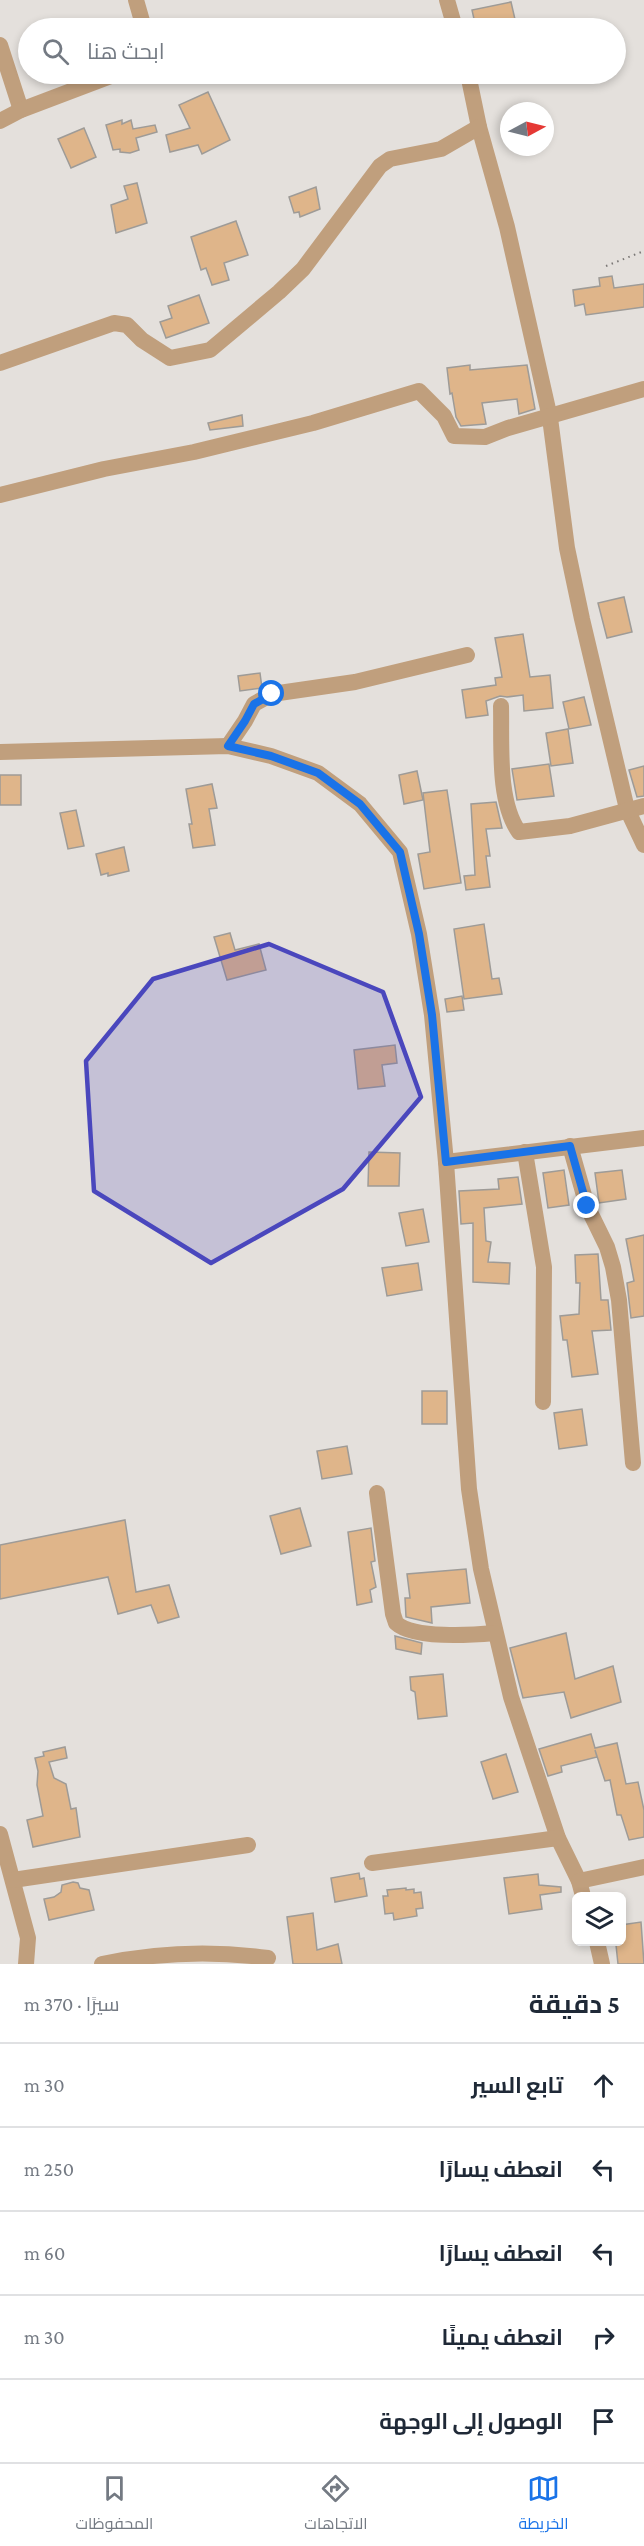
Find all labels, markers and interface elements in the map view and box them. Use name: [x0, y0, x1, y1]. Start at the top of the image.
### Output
search box: [18, 18, 626, 84]
icon: search: [39, 35, 72, 68]
text: ابحث هنا: [87, 39, 165, 64]
north arrow: [500, 102, 554, 156]
route start: [258, 680, 284, 706]
route end: [573, 1192, 599, 1218]
map controls: [572, 1892, 626, 1946]
button: layers: [572, 1892, 626, 1946]
text: 5 دقيقة: [529, 1990, 620, 2019]
text: سيرًا · 370 m: [24, 1993, 119, 2015]
icon: ahead: [587, 2069, 620, 2102]
text: تابع السير: [471, 2073, 563, 2098]
text: 30 m: [24, 2074, 65, 2096]
icon: left: [587, 2153, 620, 2186]
text: انعطف يسارًا: [439, 2157, 563, 2182]
text: 250 m: [24, 2158, 74, 2180]
icon: left: [587, 2237, 620, 2270]
text: انعطف يسارًا: [439, 2241, 563, 2266]
text: 60 m: [24, 2242, 65, 2264]
icon: right: [587, 2321, 620, 2354]
text: انعطف يمينًا: [441, 2325, 563, 2350]
text: 30 m: [24, 2326, 65, 2348]
icon: arrive: [587, 2405, 620, 2438]
text: الوصول إلى الوجهة: [379, 2409, 563, 2434]
tab: المحفوظات: [75, 2472, 153, 2538]
tab: الاتجاهات: [304, 2472, 368, 2538]
tab: الخريطة: [519, 2472, 569, 2538]

